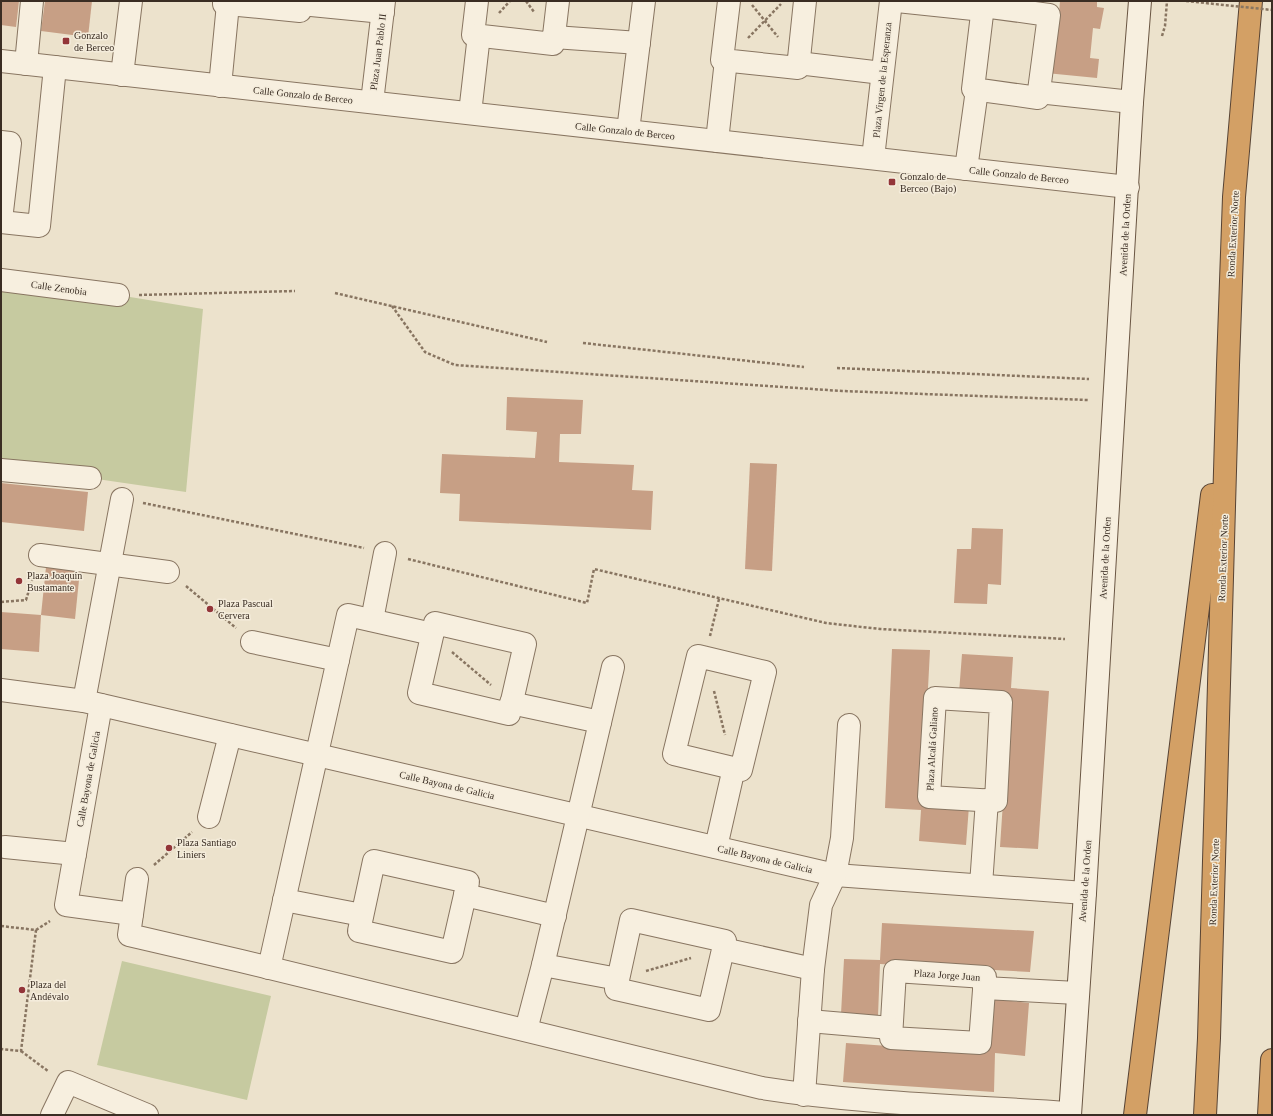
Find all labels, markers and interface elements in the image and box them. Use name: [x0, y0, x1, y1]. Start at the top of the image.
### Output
street label: Plaza Juan Pablo II: [368, 13, 388, 91]
street label: Plaza Virgen de la Esperanza: [870, 21, 894, 138]
place label: Gonzalo de Berceo: [74, 30, 114, 53]
marker: Gonzalo de Berceo: [61, 36, 71, 46]
street label: Calle Gonzalo de Berceo: [253, 84, 353, 106]
street label: Calle Gonzalo de Berceo: [575, 120, 675, 142]
street label: Calle Gonzalo de Berceo: [969, 164, 1069, 186]
place label: Gonzalo de Berceo (Bajo): [900, 171, 956, 195]
marker: Gonzalo de Berceo (Bajo): [887, 177, 897, 187]
street label: Ronda Exterior Norte: [1225, 190, 1241, 278]
street label: Avenida de la Orden: [1117, 194, 1133, 276]
street label: Calle Zenobia: [30, 279, 88, 297]
street label: Ronda Exterior Norte: [1216, 514, 1230, 601]
street label: Avenida de la Orden: [1097, 517, 1113, 599]
place label: Plaza Joaquín Bustamante: [27, 570, 82, 593]
marker: Plaza Joaquín Bustamante: [14, 576, 24, 586]
place label: Plaza Pascual Cervera: [218, 598, 273, 621]
marker: Plaza Pascual Cervera: [205, 604, 215, 614]
street label: Plaza Alcalá Galiano: [924, 707, 940, 791]
street label: Calle Bayona de Galicia: [74, 730, 102, 828]
street label: Calle Bayona de Galicia: [398, 769, 496, 801]
place label: Plaza Santiago Liniers: [177, 837, 236, 860]
street label: Ronda Exterior Norte: [1207, 838, 1221, 925]
street label: Avenida de la Orden: [1077, 840, 1093, 922]
marker: Plaza Santiago Liniers: [164, 843, 174, 853]
street label: Calle Bayona de Galicia: [716, 843, 814, 875]
street label: Plaza Jorge Juan: [913, 967, 981, 983]
place label: Plaza del Andévalo: [30, 979, 69, 1002]
marker: Plaza del Andévalo: [17, 985, 27, 995]

